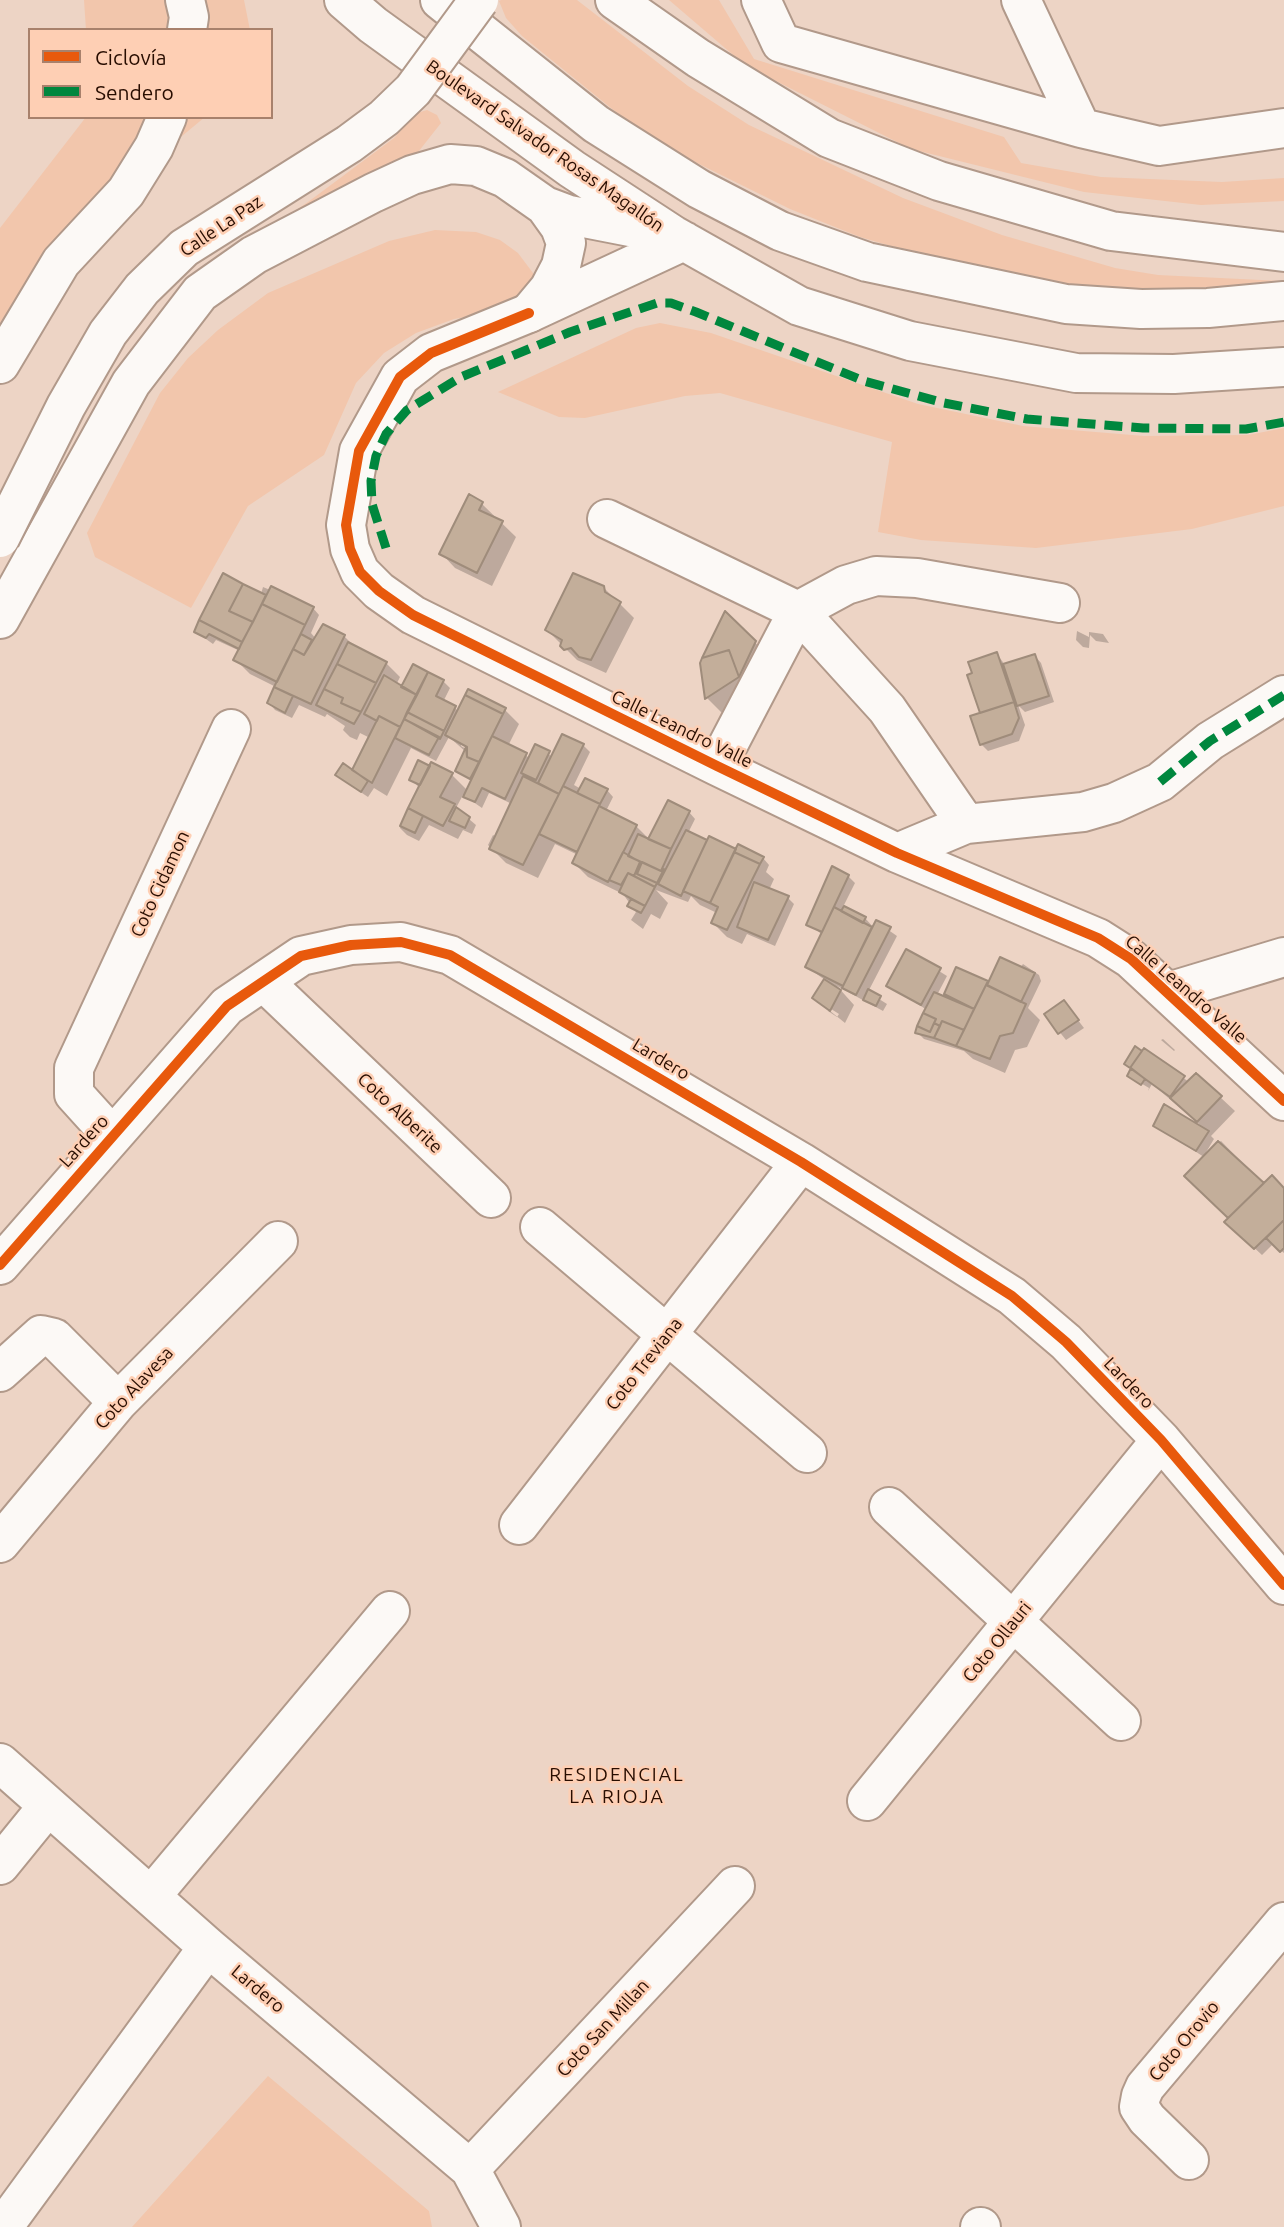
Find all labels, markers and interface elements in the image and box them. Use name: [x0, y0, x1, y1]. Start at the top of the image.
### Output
legend: [28, 28, 273, 119]
text: Ciclovía: [95, 45, 167, 69]
street label: Boulevard Salvador Rosas Magallón: [422, 55, 668, 237]
text: Sendero: [95, 80, 174, 104]
street label: Calle La Paz: [176, 191, 266, 261]
street label: Calle Leandro Valle: [608, 686, 756, 772]
street label: Coto Cidamon: [126, 827, 194, 941]
street label: Calle Leandro Valle: [1121, 930, 1251, 1048]
street label: Lardero: [628, 1034, 694, 1084]
street label: Coto Alberite: [353, 1068, 447, 1158]
street label: Lardero: [55, 1110, 113, 1172]
street label: Coto Treviana: [601, 1313, 687, 1415]
street label: Coto Alavesa: [90, 1342, 178, 1434]
street label: Lardero: [1099, 1353, 1159, 1413]
street label: Coto Ollauri: [958, 1597, 1036, 1687]
district label: RESIDENCIAL LA RIOJA: [551, 1764, 683, 1808]
street label: Lardero: [227, 1960, 289, 2018]
street label: Coto San Millan: [552, 1975, 654, 2081]
street label: Coto Orovio: [1144, 1996, 1224, 2086]

